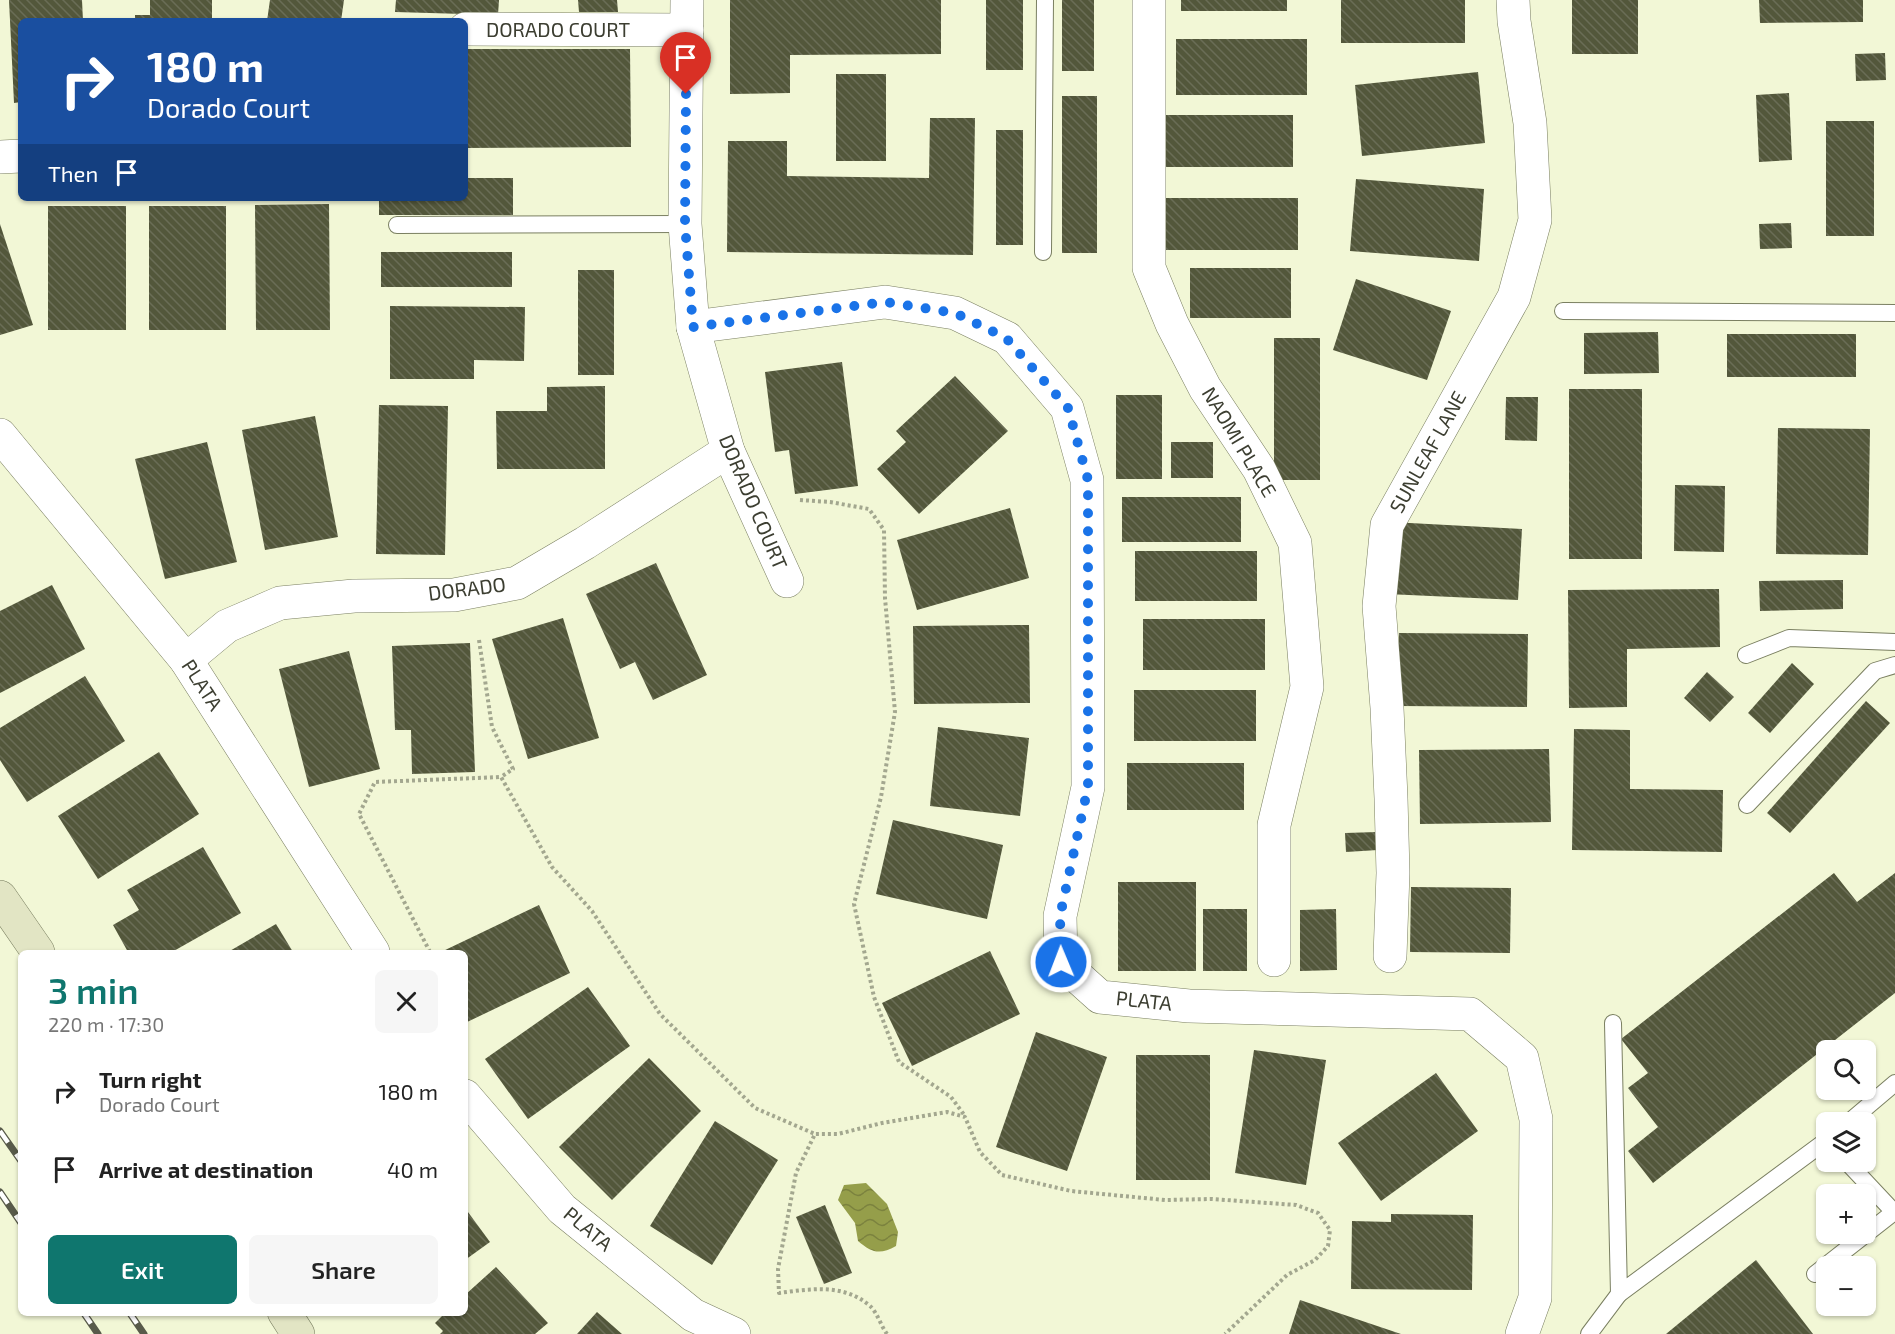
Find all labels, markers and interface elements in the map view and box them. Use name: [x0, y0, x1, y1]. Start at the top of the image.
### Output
street label: DORADO COURT: [486, 17, 630, 41]
pin: [660, 32, 711, 94]
text: 180 m: [147, 40, 264, 90]
icon: arrive: [669, 41, 702, 74]
icon: right: [48, 42, 126, 120]
text: Dorado Court: [147, 91, 310, 123]
icon: arrive: [110, 156, 143, 189]
text: Then: [48, 160, 98, 186]
street label: NAOMI PLACE: [1198, 382, 1282, 501]
street label: SUNLEAF LANE: [1384, 386, 1470, 517]
street label: DORADO COURT: [715, 431, 793, 573]
street label: DORADO: [427, 571, 507, 605]
street label: PLATA: [177, 654, 229, 715]
position arrow: [1029, 930, 1093, 994]
text: 3 min: [48, 968, 139, 1011]
button: close: [375, 970, 438, 1033]
street label: PLATA: [1115, 985, 1174, 1015]
text: 220 m · 17:30: [48, 1012, 164, 1036]
map controls: [1816, 1040, 1876, 1316]
button: search: [1816, 1040, 1876, 1100]
text: Turn right: [99, 1066, 201, 1092]
icon: right: [48, 1075, 81, 1108]
text: 180 m: [378, 1078, 438, 1104]
text: Dorado Court: [99, 1092, 220, 1116]
button: layers: [1816, 1112, 1876, 1172]
icon: arrive: [48, 1153, 81, 1186]
text: Arrive at destination: [99, 1156, 313, 1182]
text: 40 m: [387, 1156, 438, 1182]
button: +: [1816, 1184, 1876, 1244]
street label: PLATA: [559, 1201, 618, 1256]
button: Exit: [48, 1235, 237, 1304]
button: Share: [249, 1235, 438, 1304]
button: −: [1816, 1256, 1876, 1316]

